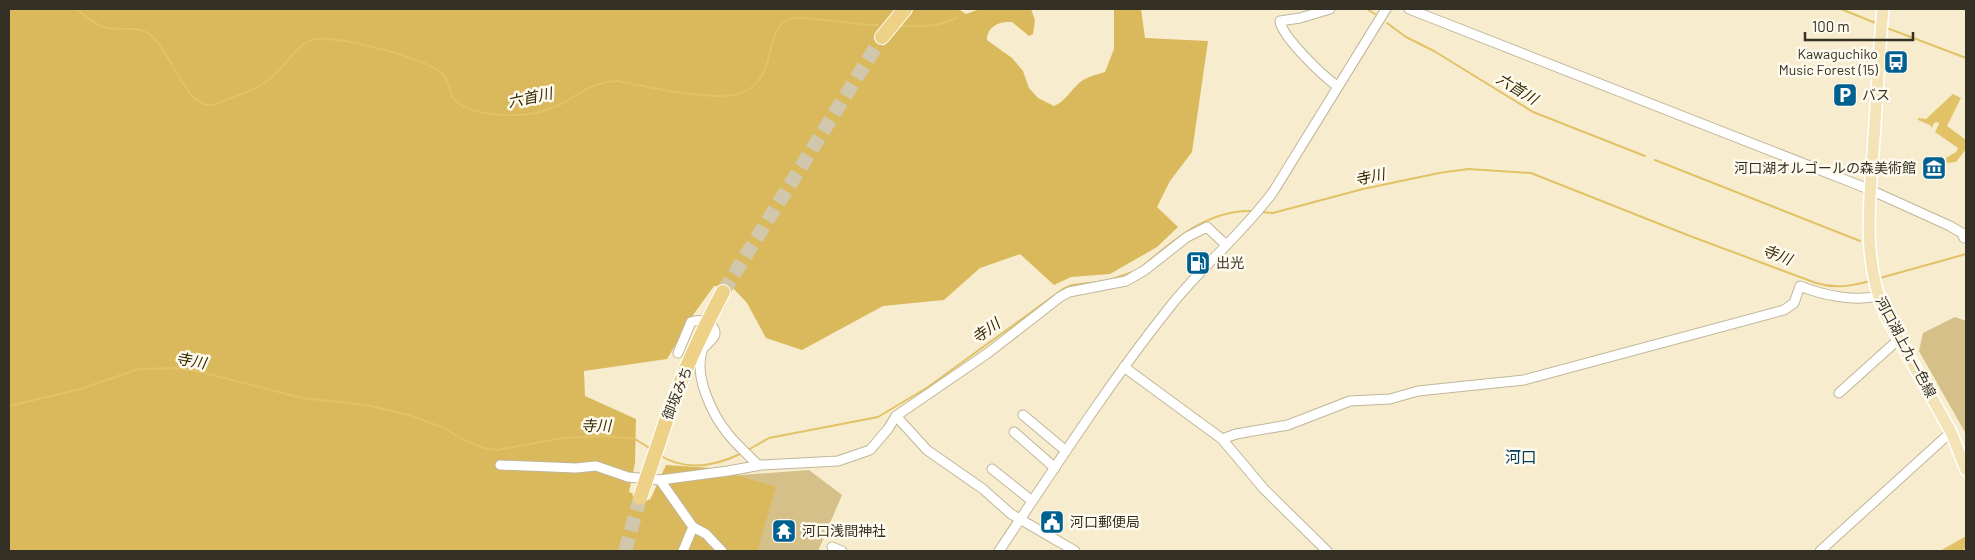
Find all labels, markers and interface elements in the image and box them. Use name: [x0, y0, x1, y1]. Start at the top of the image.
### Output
scale bar: [1805, 10, 1912, 42]
text: 100 m: [1812, 17, 1850, 35]
place label: Kawaguchiko Music Forest (15): [1779, 45, 1878, 78]
bus stop icon: Kawaguchiko Music Forest (15): [1883, 49, 1909, 75]
water label: 六首川: [1494, 69, 1543, 108]
parking icon: バス: [1832, 82, 1858, 108]
water label: 六首川: [506, 83, 556, 111]
place label: バス: [1862, 86, 1890, 103]
museum icon: 河口湖オルゴールの森美術館: [1921, 155, 1947, 181]
place label: 河口湖オルゴールの森美術館: [1734, 159, 1916, 176]
water label: 寺川: [1353, 164, 1388, 188]
water label: 寺川: [1760, 240, 1796, 269]
fuel station icon: 出光: [1185, 250, 1211, 276]
place label: 出光: [1216, 254, 1244, 271]
street label: 河口湖上九一色線: [1873, 293, 1940, 400]
water label: 寺川: [968, 313, 1004, 346]
water label: 寺川: [175, 349, 209, 372]
street label: 御坂みち: [658, 364, 695, 422]
water label: 寺川: [581, 416, 613, 434]
district label: 河口: [1505, 447, 1537, 466]
public building icon: 河口郵便局: [1039, 509, 1065, 535]
place label: 河口郵便局: [1070, 513, 1140, 530]
temple icon: 河口浅間神社: [771, 518, 797, 544]
place label: 河口浅間神社: [802, 522, 886, 539]

